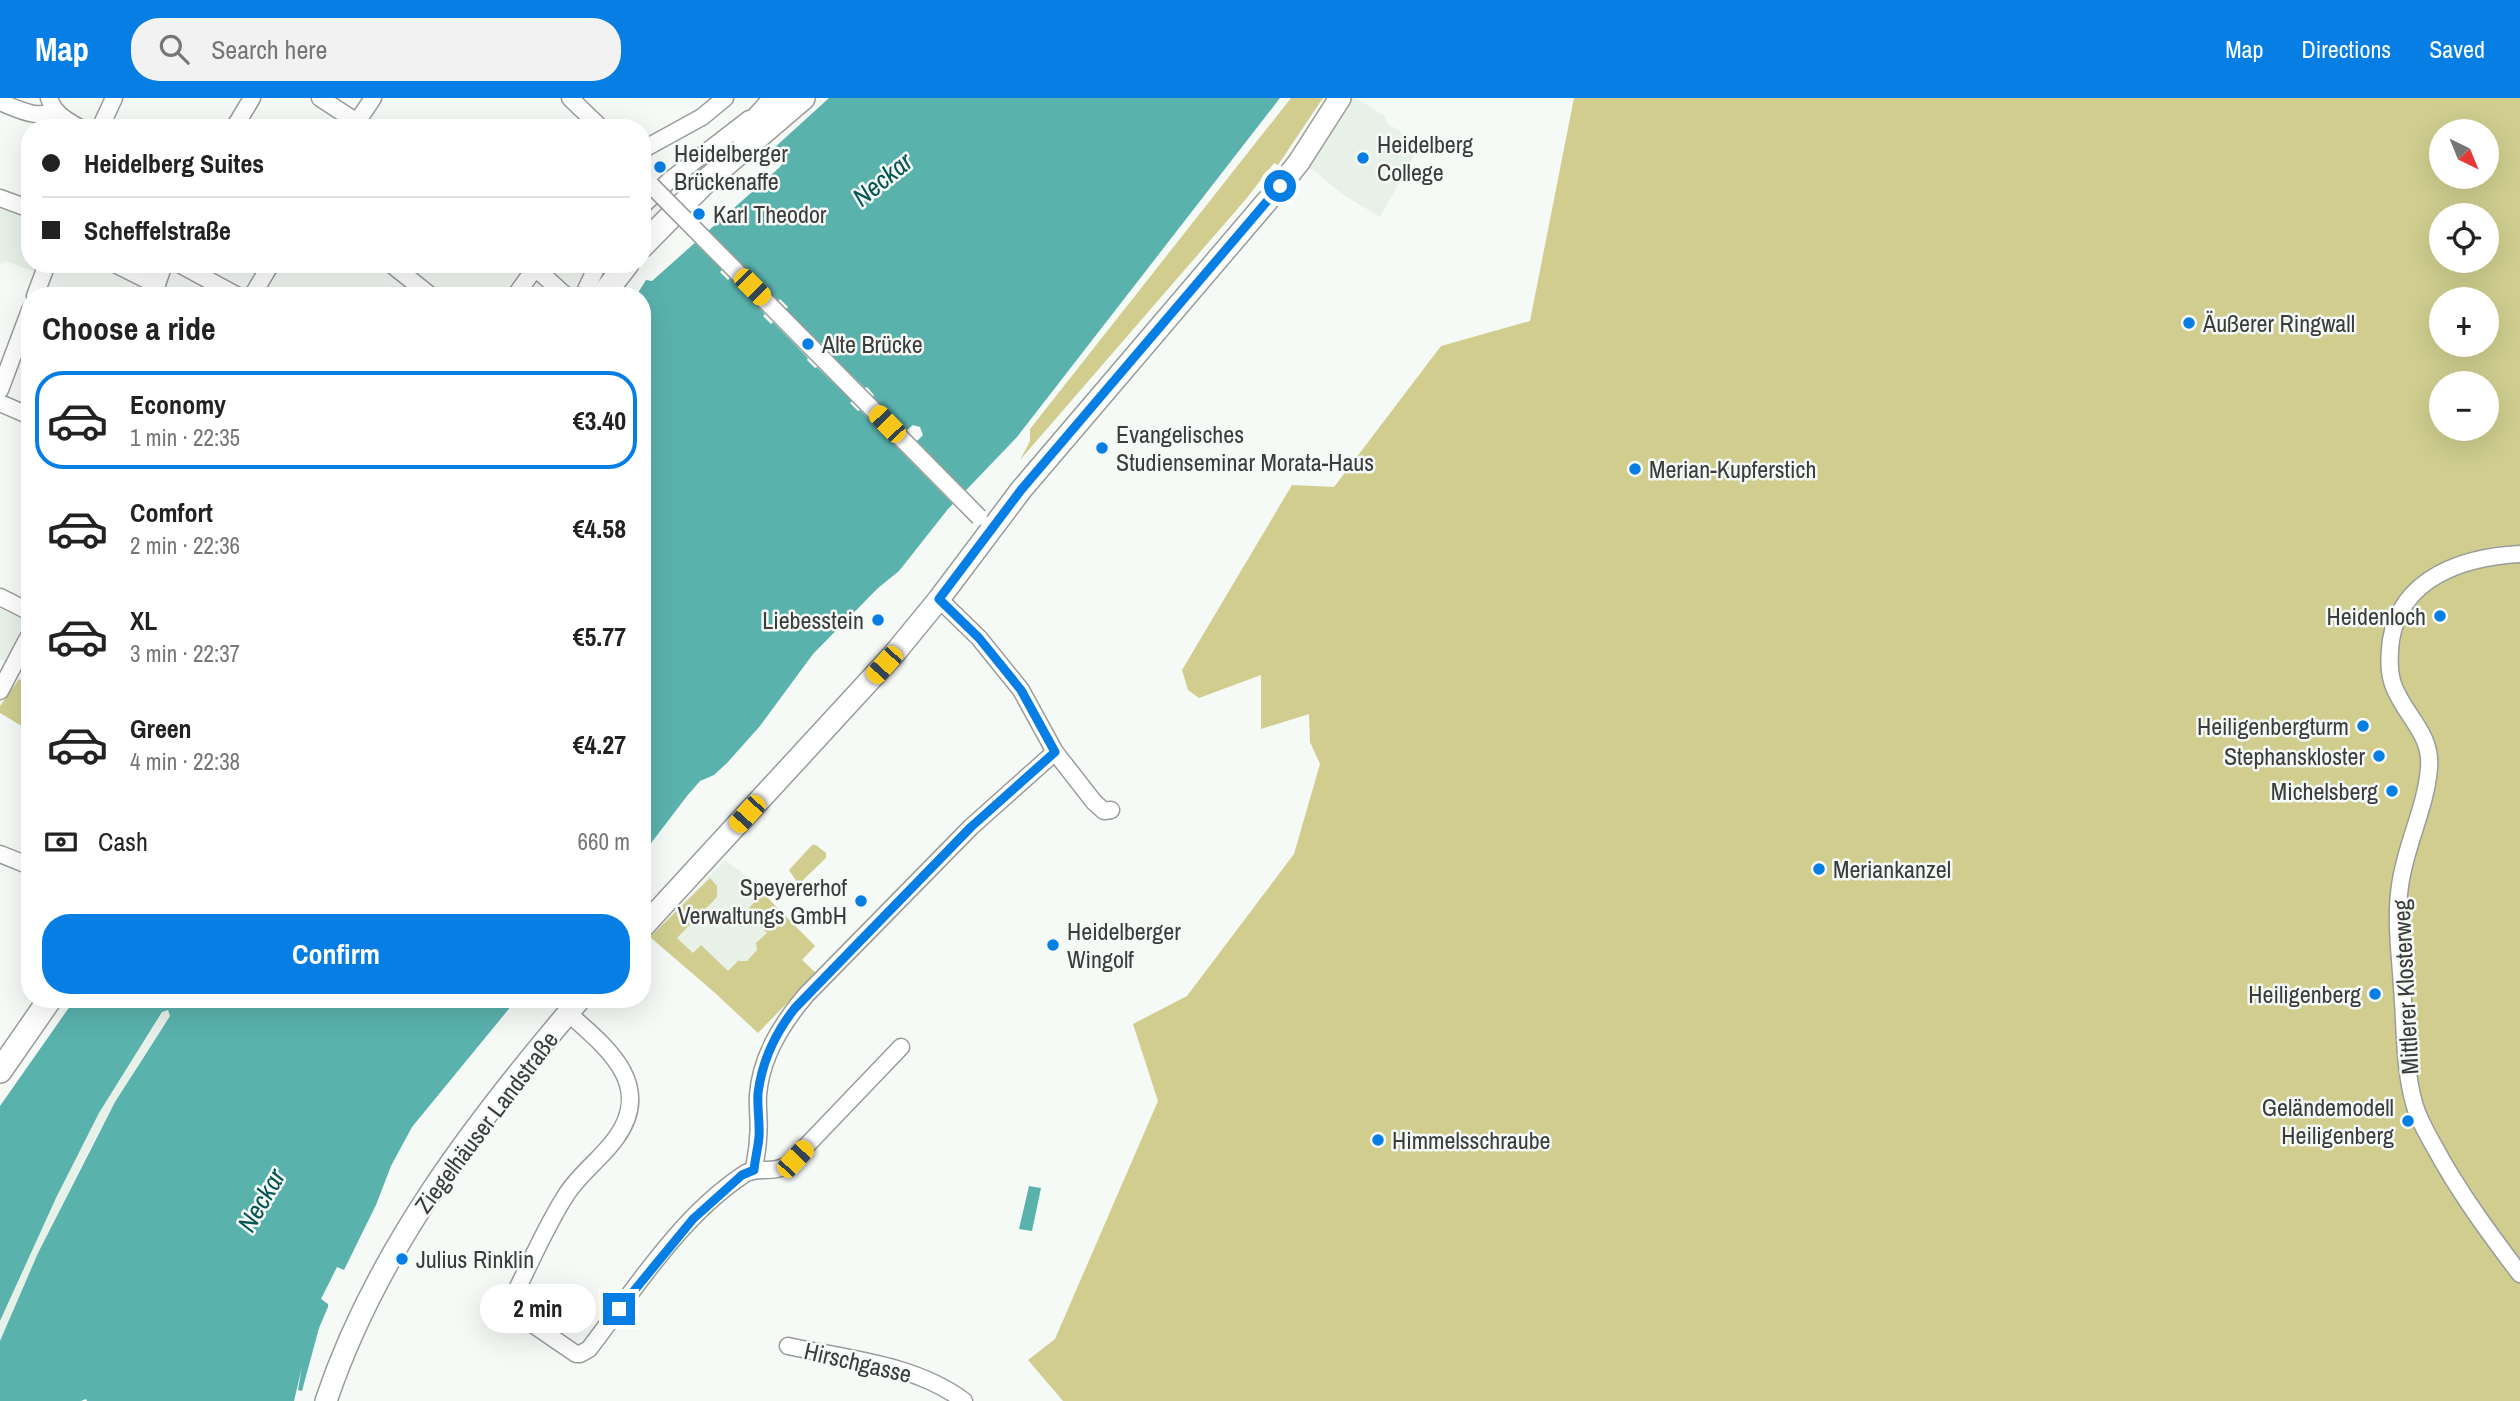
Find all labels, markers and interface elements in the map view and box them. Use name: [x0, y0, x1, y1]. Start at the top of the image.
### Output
search box: [131, 18, 621, 81]
text: Map: [35, 27, 89, 71]
icon: search: [155, 30, 193, 68]
text: Search here: [211, 32, 327, 67]
text: Map: [2225, 33, 2263, 65]
text: Directions: [2301, 33, 2391, 65]
text: Saved: [2429, 33, 2485, 65]
north arrow: [2429, 119, 2499, 189]
map controls: [2429, 119, 2499, 441]
place label: Heidelberg College: [1377, 128, 1473, 188]
place label: Heidelberger Brückenaffe: [674, 137, 788, 197]
water label: Neckar: [845, 144, 920, 214]
text: Heidelberg Suites: [84, 146, 264, 181]
marker: Heidelberg College: [1355, 150, 1371, 166]
marker: Heidelberger Brückenaffe: [652, 159, 668, 175]
route start: [1264, 170, 1296, 202]
place label: Karl Theodor: [713, 198, 827, 230]
button: locate: [2429, 203, 2499, 273]
marker: Karl Theodor: [691, 206, 707, 222]
text: Scheffelstraße: [84, 213, 231, 248]
car: [730, 265, 775, 309]
button: +: [2429, 287, 2499, 357]
text: Choose a ride: [42, 307, 216, 350]
place label: Äußerer Ringwall: [2202, 307, 2355, 339]
marker: Äußerer Ringwall: [2181, 315, 2197, 331]
place label: Alte Brücke: [821, 328, 923, 360]
marker: Alte Brücke: [800, 336, 816, 352]
button: −: [2429, 371, 2499, 441]
text: Economy: [130, 387, 226, 422]
icon: car: [46, 389, 109, 452]
car: [865, 402, 910, 446]
text: €3.40: [573, 403, 626, 438]
place label: Evangelisches Studienseminar Morata-Haus: [1116, 418, 1374, 478]
text: 1 min · 22:35: [130, 422, 240, 453]
marker: Evangelisches Studienseminar Morata-Haus: [1094, 440, 1110, 456]
place label: Merian-Kupferstich: [1649, 453, 1816, 485]
marker: Merian-Kupferstich: [1627, 461, 1643, 477]
text: Comfort: [130, 495, 213, 530]
icon: car: [46, 497, 109, 560]
text: €4.58: [573, 511, 626, 546]
text: 2 min · 22:36: [130, 530, 240, 561]
place label: Heidenloch: [2326, 600, 2426, 632]
text: XL: [130, 603, 157, 638]
place label: Liebesstein: [762, 604, 864, 636]
icon: car: [46, 605, 109, 668]
marker: Heidenloch: [2432, 608, 2448, 624]
marker: Liebesstein: [870, 612, 886, 628]
text: €5.77: [573, 619, 626, 654]
text: 3 min · 22:37: [130, 638, 240, 669]
car: [863, 642, 906, 688]
place label: Heiligenbergturm: [2197, 710, 2349, 742]
text: Green: [130, 711, 192, 746]
icon: car: [46, 713, 109, 776]
marker: Heiligenbergturm: [2355, 718, 2371, 734]
text: €4.27: [573, 727, 626, 762]
place label: Stephanskloster: [2224, 740, 2365, 772]
text: 4 min · 22:38: [130, 746, 240, 777]
marker: Stephanskloster: [2371, 748, 2387, 764]
place label: Michelsberg: [2271, 775, 2378, 807]
marker: Michelsberg: [2384, 783, 2400, 799]
car: [726, 791, 769, 837]
icon: cash: [42, 823, 80, 861]
text: Cash: [98, 824, 148, 859]
text: 660 m: [578, 826, 630, 857]
place label: Meriankanzel: [1833, 853, 1951, 885]
marker: Meriankanzel: [1811, 861, 1827, 877]
place label: Speyererhof Verwaltungs GmbH: [677, 871, 848, 931]
marker: Speyererhof Verwaltungs GmbH: [853, 893, 869, 909]
street label: Mittlerer Klosterweg: [2384, 899, 2426, 1075]
button: Confirm: [42, 914, 630, 994]
place label: Heidelberger Wingolf: [1067, 915, 1181, 975]
marker: Heidelberger Wingolf: [1045, 937, 1061, 953]
place label: Heiligenberg: [2248, 978, 2361, 1010]
marker: Heiligenberg: [2367, 986, 2383, 1002]
street label: Ziegelhäuser Landstraße: [407, 1025, 565, 1219]
place label: Geländemodell Heiligenberg: [2262, 1091, 2394, 1151]
marker: Geländemodell Heiligenberg: [2400, 1113, 2416, 1129]
place label: Himmelsschraube: [1392, 1124, 1551, 1156]
marker: Himmelsschraube: [1370, 1132, 1386, 1148]
car: [773, 1136, 818, 1182]
water label: Neckar: [229, 1161, 293, 1238]
place label: Julius Rinklin: [416, 1243, 534, 1275]
marker: Julius Rinklin: [394, 1251, 410, 1267]
callout: 2 min: [479, 1284, 594, 1334]
text: 2 min: [513, 1293, 563, 1324]
route end: [603, 1293, 635, 1325]
street label: Hirschgasse: [801, 1334, 915, 1390]

